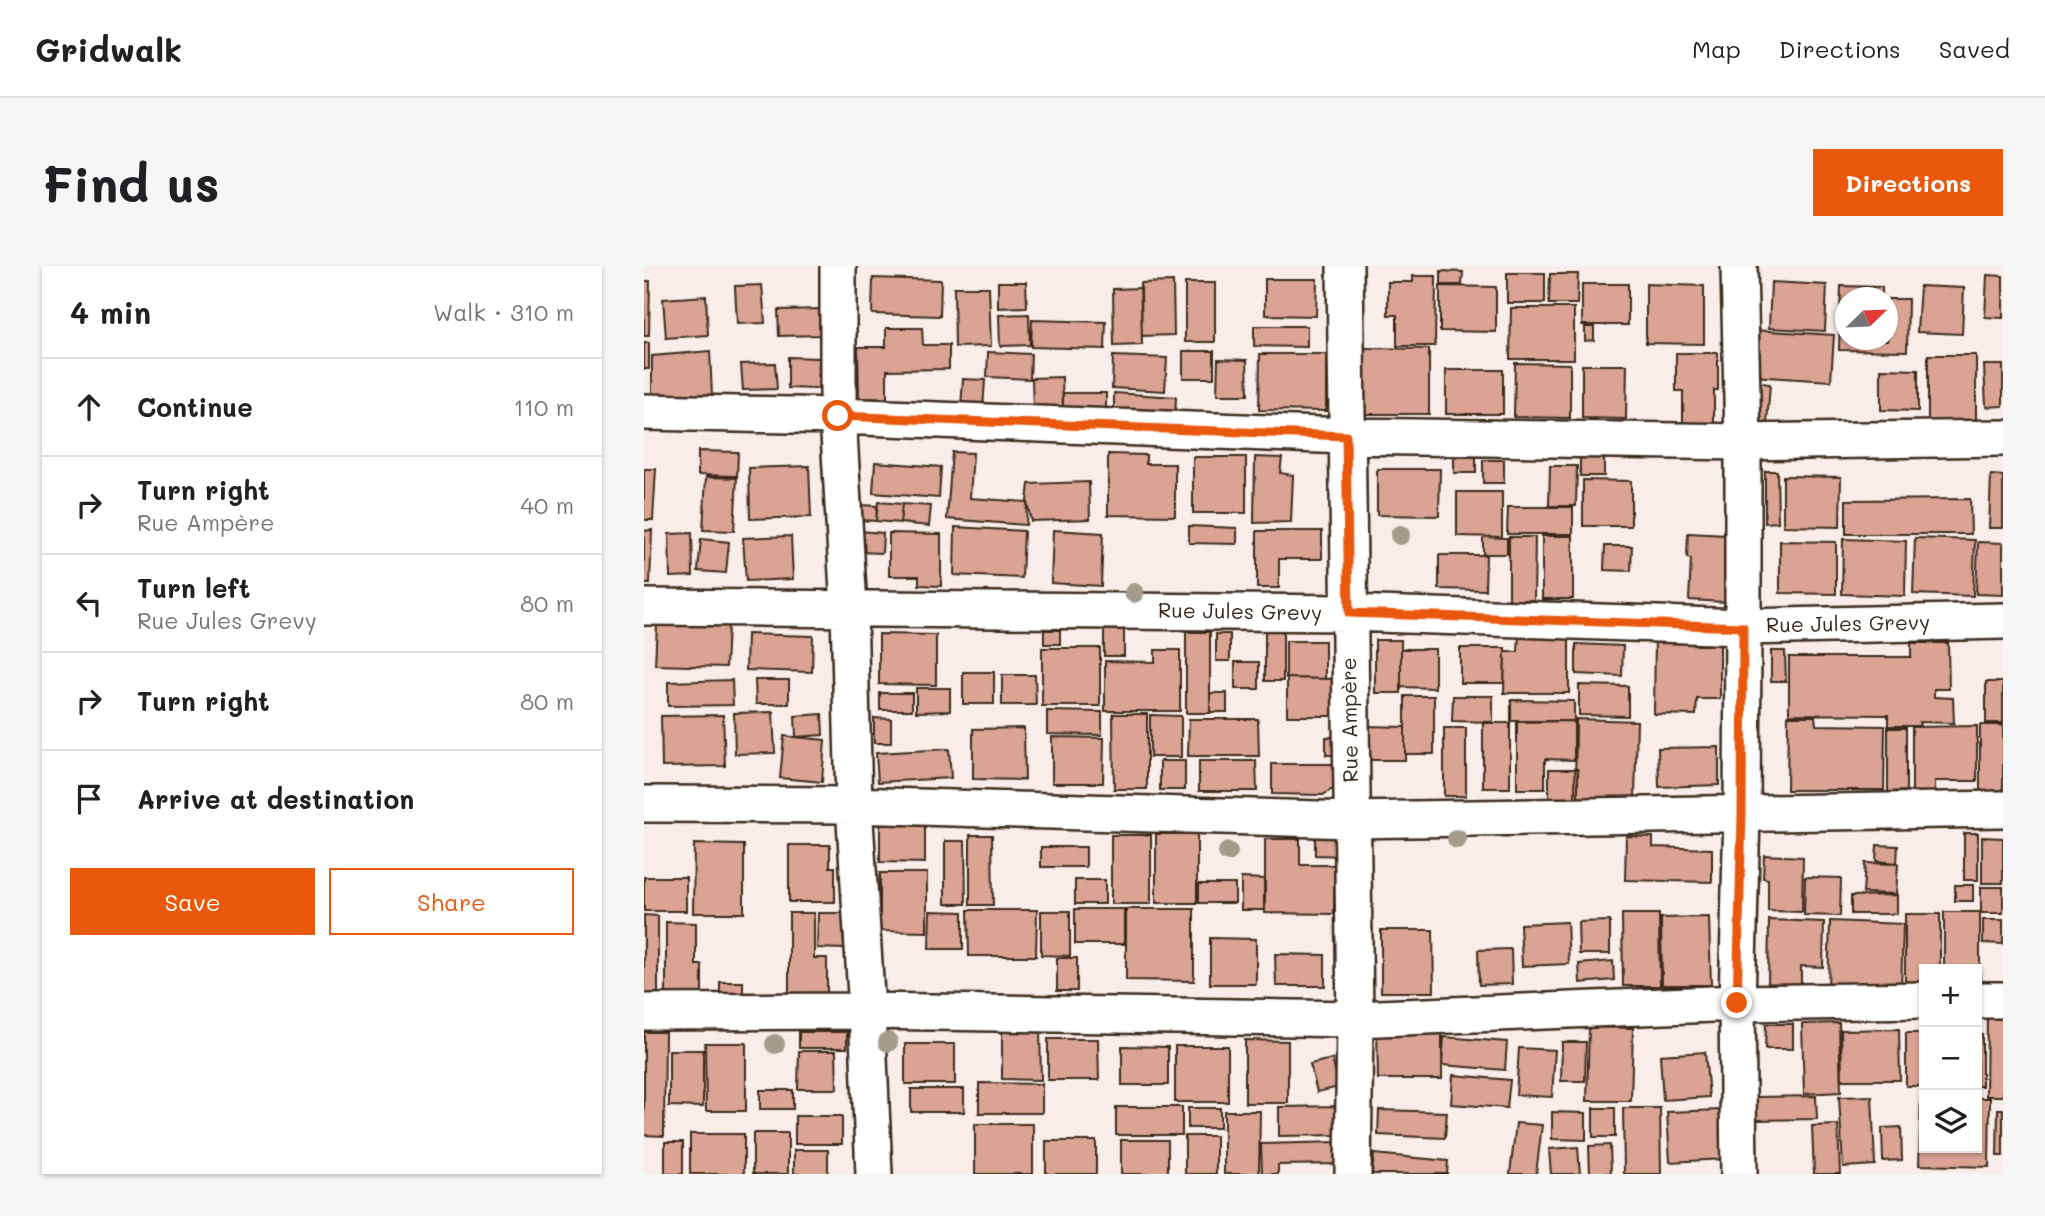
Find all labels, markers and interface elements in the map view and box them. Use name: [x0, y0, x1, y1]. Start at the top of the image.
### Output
text: Gridwalk: [35, 27, 182, 70]
text: Map: [1692, 33, 1741, 64]
text: Directions: [1779, 33, 1901, 64]
text: Saved: [1939, 33, 2010, 64]
button: Directions: [1813, 149, 2003, 216]
text: Find us: [42, 151, 220, 214]
north arrow: [1835, 287, 1898, 350]
text: 4 min: [70, 292, 151, 332]
text: Walk · 310 m: [433, 297, 574, 327]
icon: ahead: [70, 388, 108, 426]
text: Continue: [137, 390, 253, 424]
text: 110 m: [514, 392, 574, 422]
route start: [822, 400, 853, 431]
text: Turn right: [137, 473, 270, 507]
icon: right: [70, 486, 108, 524]
text: 40 m: [521, 490, 574, 520]
text: Rue Ampère: [137, 507, 274, 537]
text: Turn left: [137, 571, 250, 605]
icon: left: [70, 584, 108, 622]
text: 80 m: [520, 588, 574, 618]
street label: Rue Jules Grevy: [1158, 596, 1322, 625]
text: Rue Jules Grevy: [137, 605, 317, 635]
street label: Rue Jules Grevy: [1766, 608, 1930, 637]
street label: Rue Ampère: [1334, 657, 1363, 783]
icon: right: [70, 682, 108, 720]
text: Turn right: [137, 684, 270, 718]
text: 80 m: [520, 686, 574, 716]
icon: arrive: [70, 780, 108, 818]
text: Arrive at destination: [137, 782, 414, 816]
button: Save: [70, 868, 315, 935]
button: Share: [329, 868, 574, 935]
map controls: [1919, 964, 1982, 1153]
button: +: [1919, 964, 1982, 1027]
route end: [1721, 987, 1752, 1018]
button: −: [1919, 1027, 1982, 1090]
button: layers: [1919, 1090, 1982, 1153]

